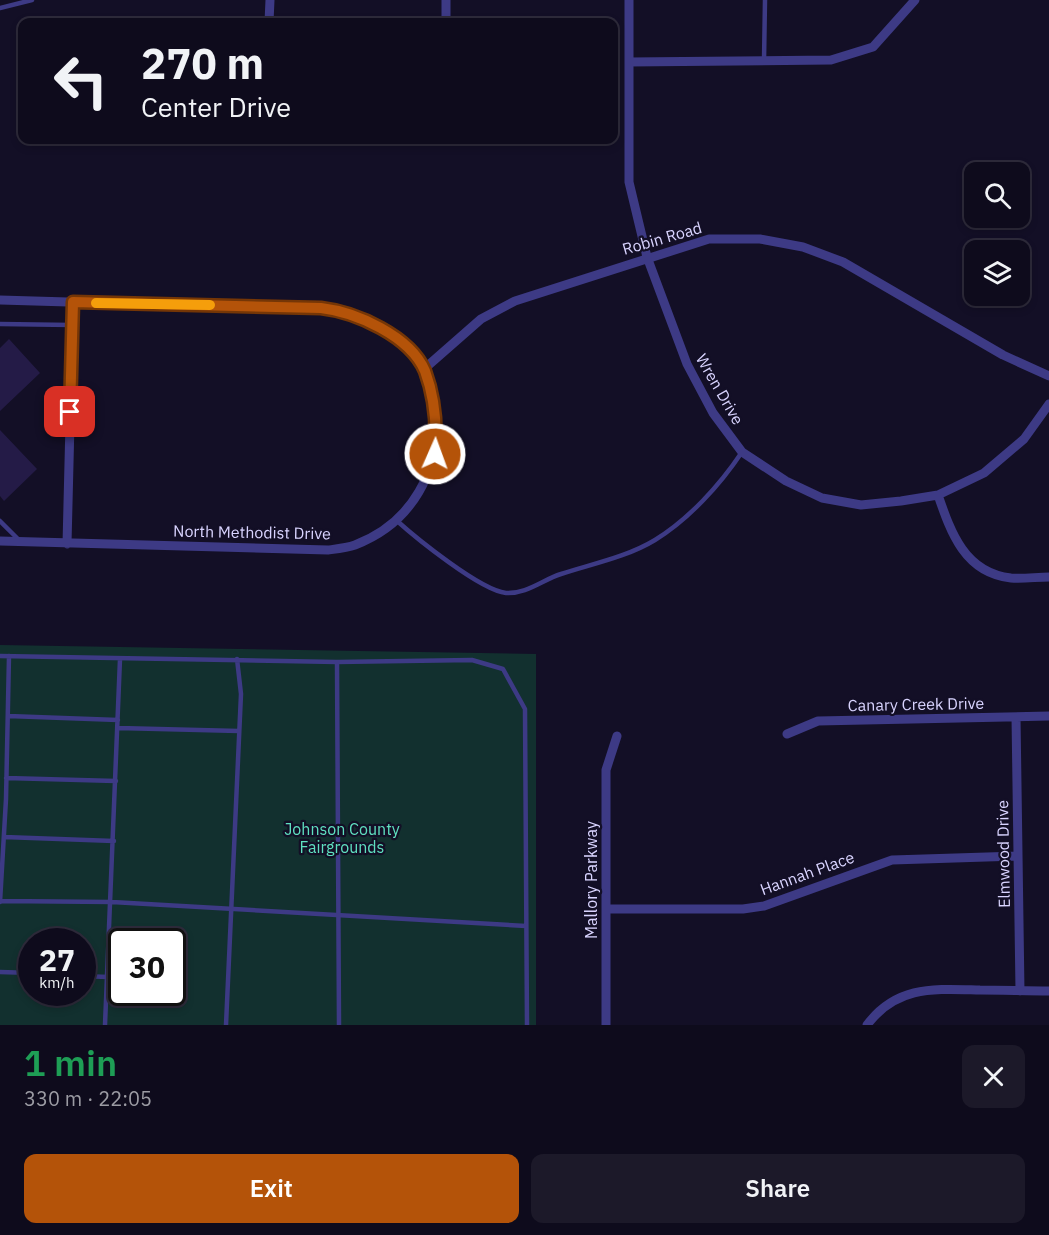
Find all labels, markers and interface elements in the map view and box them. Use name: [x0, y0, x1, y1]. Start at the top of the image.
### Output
text: 270 m: [141, 36, 264, 91]
icon: left: [42, 42, 120, 120]
text: Center Drive: [141, 89, 291, 124]
map controls: [964, 162, 1030, 306]
button: search: [964, 162, 1030, 228]
street label: Robin Road: [620, 217, 704, 259]
button: layers: [964, 240, 1030, 306]
street label: Wren Drive: [692, 350, 748, 428]
pin: [44, 386, 95, 437]
icon: arrive: [53, 395, 86, 428]
position arrow: [403, 422, 467, 486]
street label: North Methodist Drive: [173, 521, 331, 543]
street label: Canary Creek Drive: [848, 693, 985, 715]
street label: Elmwood Drive: [992, 800, 1014, 908]
park label: Johnson County Fairgrounds: [284, 819, 400, 857]
street label: Mallory Parkway: [581, 821, 601, 939]
street label: Hannah Place: [757, 847, 857, 899]
speed limit sign: 30: [108, 928, 186, 1006]
text: 27: [39, 940, 75, 979]
text: km/h: [39, 973, 75, 992]
text: 1 min: [24, 1039, 117, 1086]
button: close: [962, 1045, 1025, 1108]
text: 330 m · 22:05: [24, 1085, 152, 1112]
button: Exit: [24, 1154, 519, 1223]
button: Share: [531, 1154, 1025, 1223]

